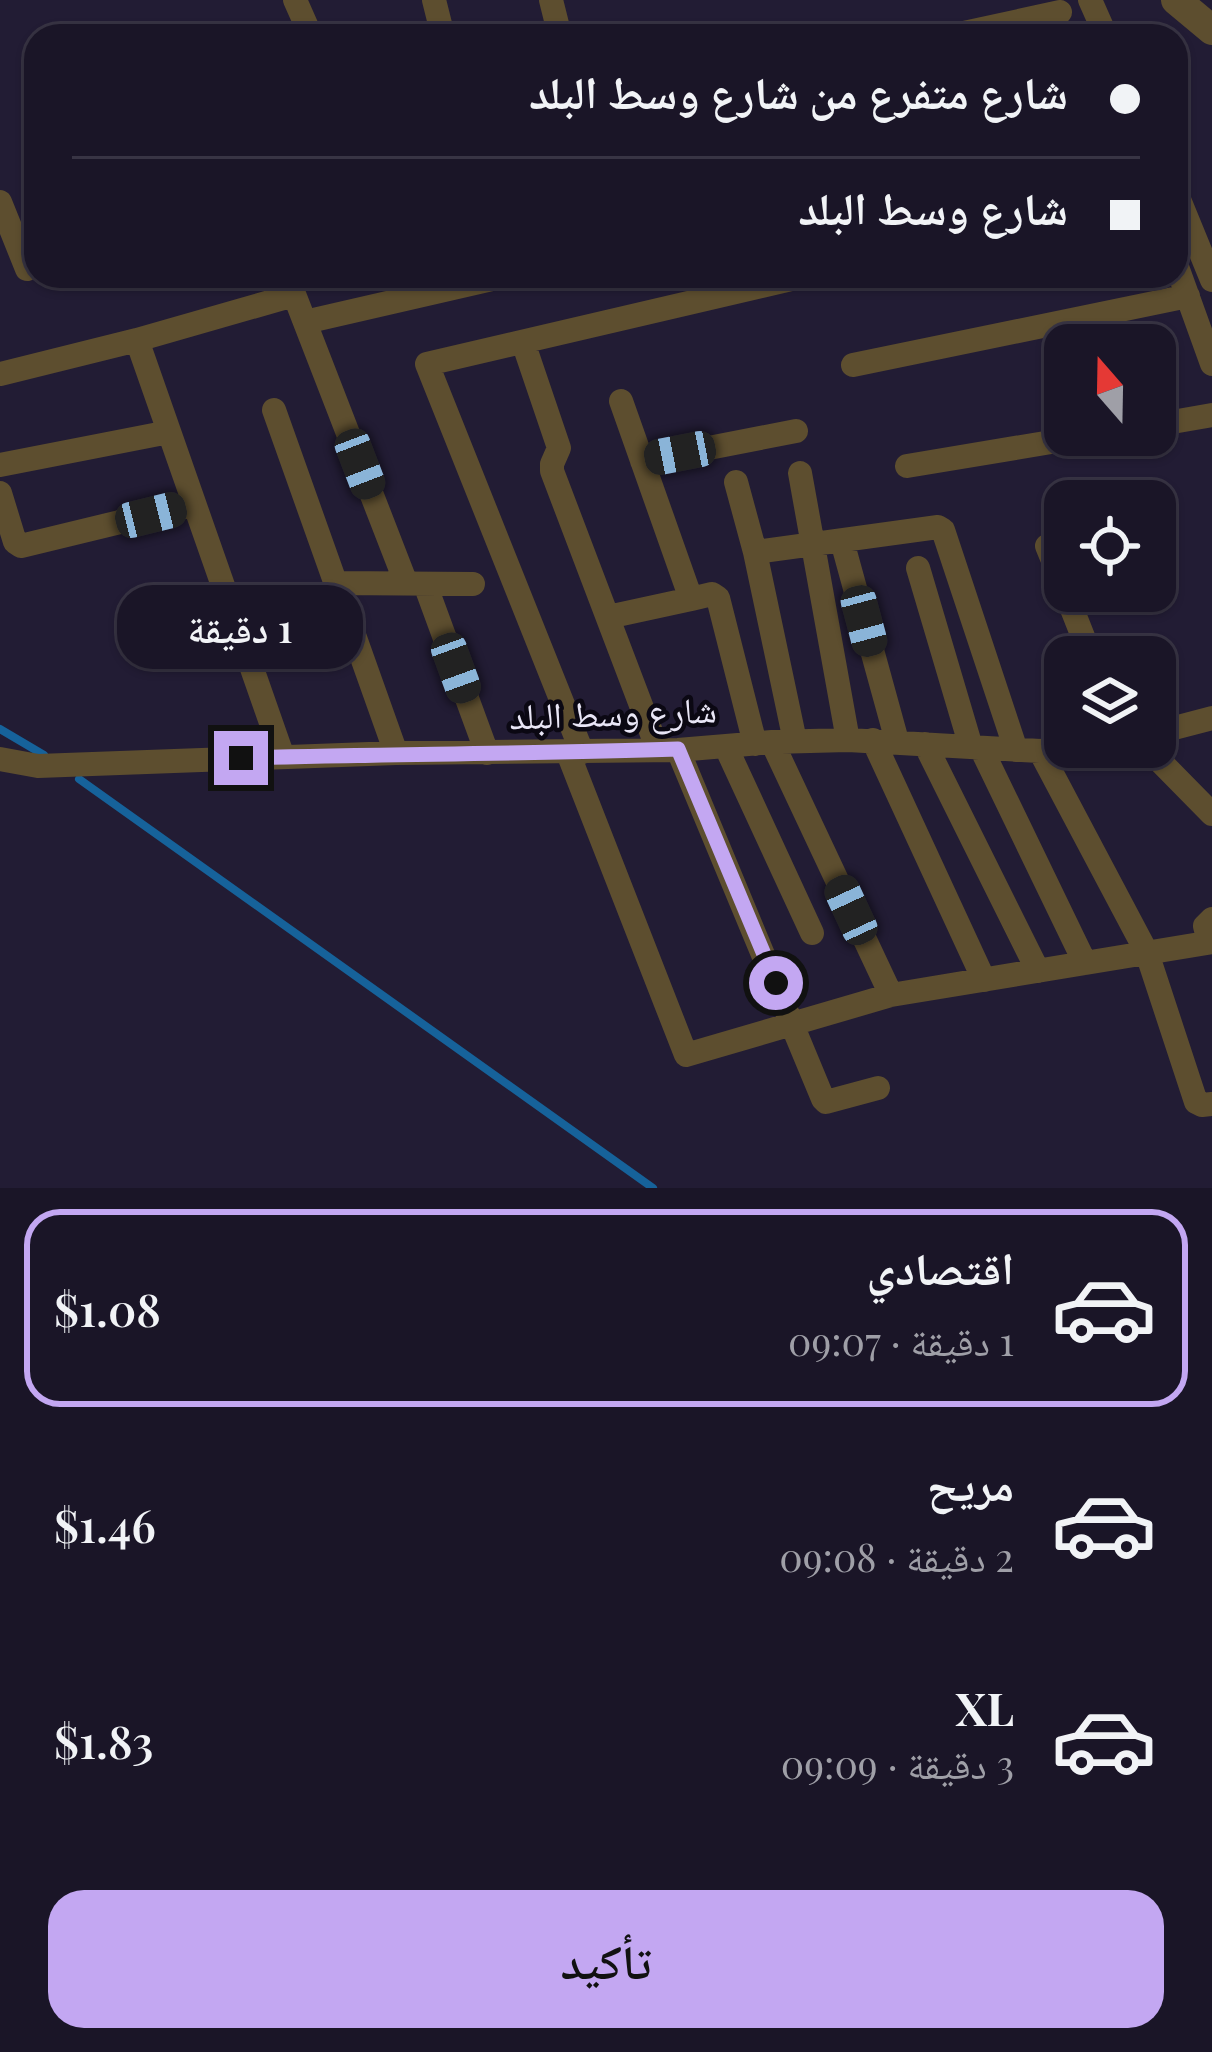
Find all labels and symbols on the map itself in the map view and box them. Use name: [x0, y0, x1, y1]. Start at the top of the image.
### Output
north arrow: [1044, 324, 1176, 456]
car: [330, 424, 390, 504]
car: [641, 428, 719, 478]
car: [112, 489, 190, 541]
car: [837, 582, 891, 660]
callout: 1 دقيقة: [118, 584, 364, 668]
car: [427, 628, 485, 708]
street label: شارع وسط البلد: [508, 683, 717, 740]
route end: [214, 731, 268, 785]
car: [819, 870, 883, 950]
route start: [749, 956, 803, 1010]

